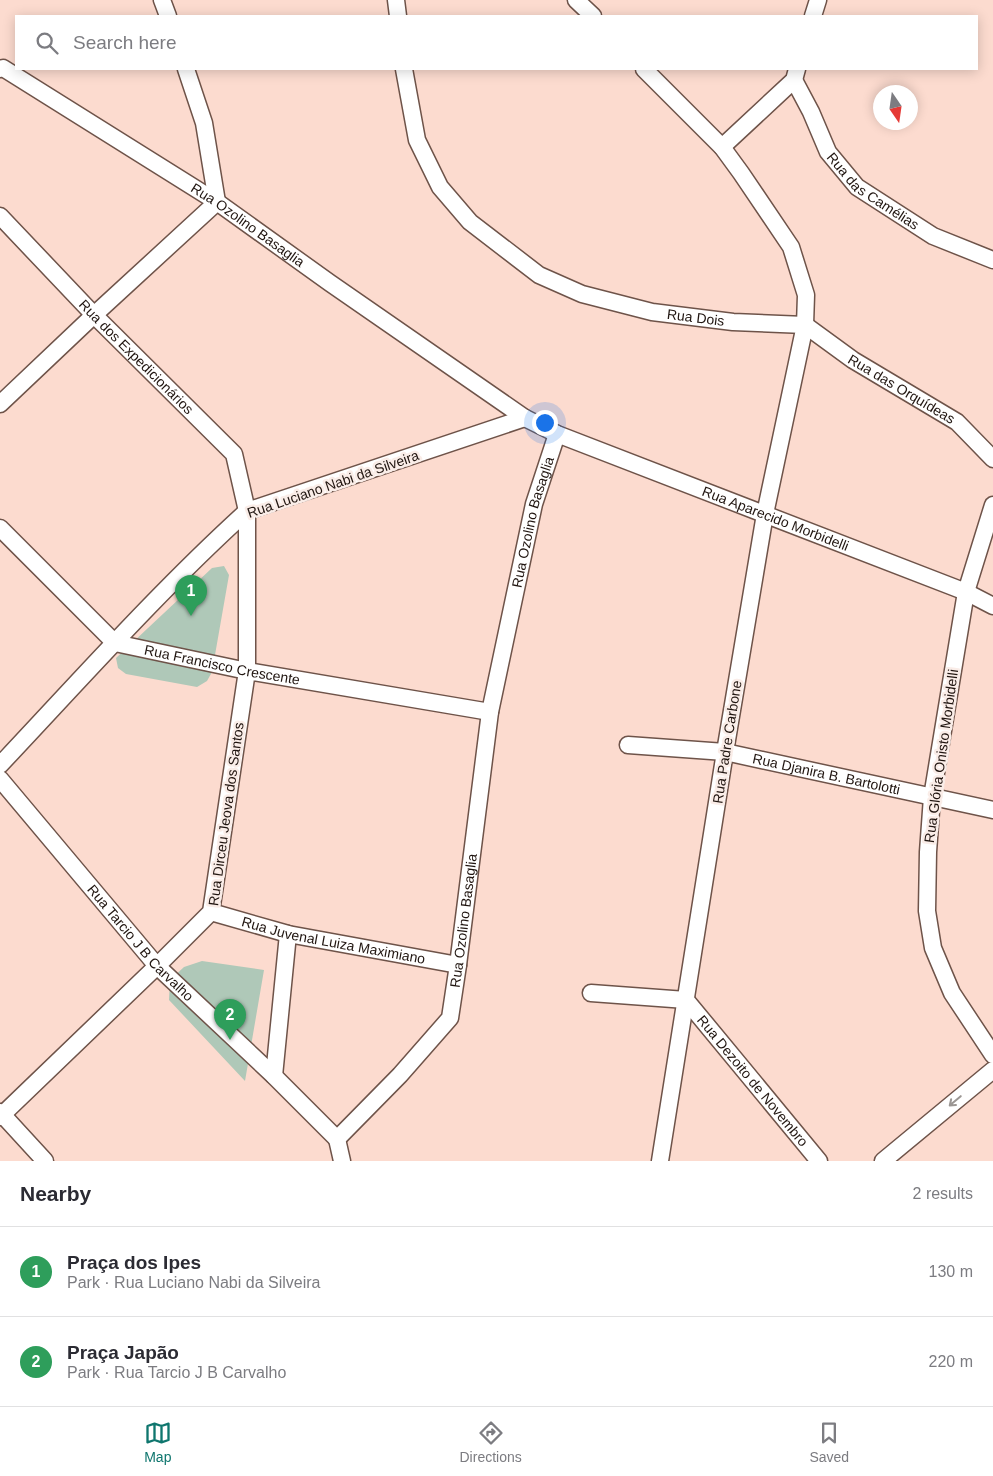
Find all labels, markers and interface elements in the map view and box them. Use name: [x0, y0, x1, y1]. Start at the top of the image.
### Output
search box: [15, 15, 978, 70]
icon: search: [33, 29, 61, 57]
text: Search here: [73, 32, 177, 53]
north arrow: [873, 85, 918, 130]
street label: Rua das Camélias: [824, 149, 922, 233]
street label: Rua Ozolino Basaglia: [188, 180, 308, 270]
street label: Rua dos Expedicionários: [76, 296, 197, 417]
street label: Rua Dois: [666, 306, 725, 329]
street label: Rua das Orquídeas: [845, 351, 958, 427]
your location: [532, 410, 558, 436]
street label: Rua Luciano Nabi da Silveira: [245, 447, 421, 521]
street label: Rua Ozolino Basaglia: [509, 454, 557, 589]
street label: Rua Aparecido Morbidelli: [700, 483, 851, 554]
pin: 1: [175, 575, 207, 616]
street label: Rua Francisco Crescente: [143, 641, 301, 688]
street label: Rua Glória Onisto Morbidelli: [921, 668, 961, 844]
street label: Rua Padre Carbone: [709, 679, 745, 805]
street label: Rua Dirceu Jeova dos Santos: [205, 721, 247, 907]
street label: Rua Djanira B. Bartolotti: [751, 750, 902, 798]
street label: Rua Ozolino Basaglia: [447, 853, 480, 989]
street label: Rua Tarcio J B Carvalho: [84, 882, 197, 1004]
street label: Rua Juvenal Luiza Maximiano: [240, 913, 427, 967]
pin: 2: [214, 999, 246, 1040]
street label: Rua Dezoito de Novembro: [694, 1012, 812, 1150]
one-way arrow: [949, 1095, 962, 1106]
text: Nearby: [20, 1182, 91, 1205]
text: 2 results: [913, 1185, 973, 1202]
text: Praça dos Ipes: [67, 1252, 201, 1273]
text: 1: [32, 1263, 40, 1280]
text: 130 m: [929, 1263, 973, 1280]
text: Park · Rua Luciano Nabi da Silveira: [67, 1274, 320, 1291]
text: Praça Japão: [67, 1342, 179, 1363]
text: 2: [32, 1353, 40, 1370]
text: 220 m: [929, 1353, 973, 1370]
text: Park · Rua Tarcio J B Carvalho: [67, 1364, 286, 1381]
tab: Map: [144, 1419, 172, 1465]
tab: Directions: [460, 1419, 522, 1465]
tab: Saved: [809, 1419, 849, 1465]

